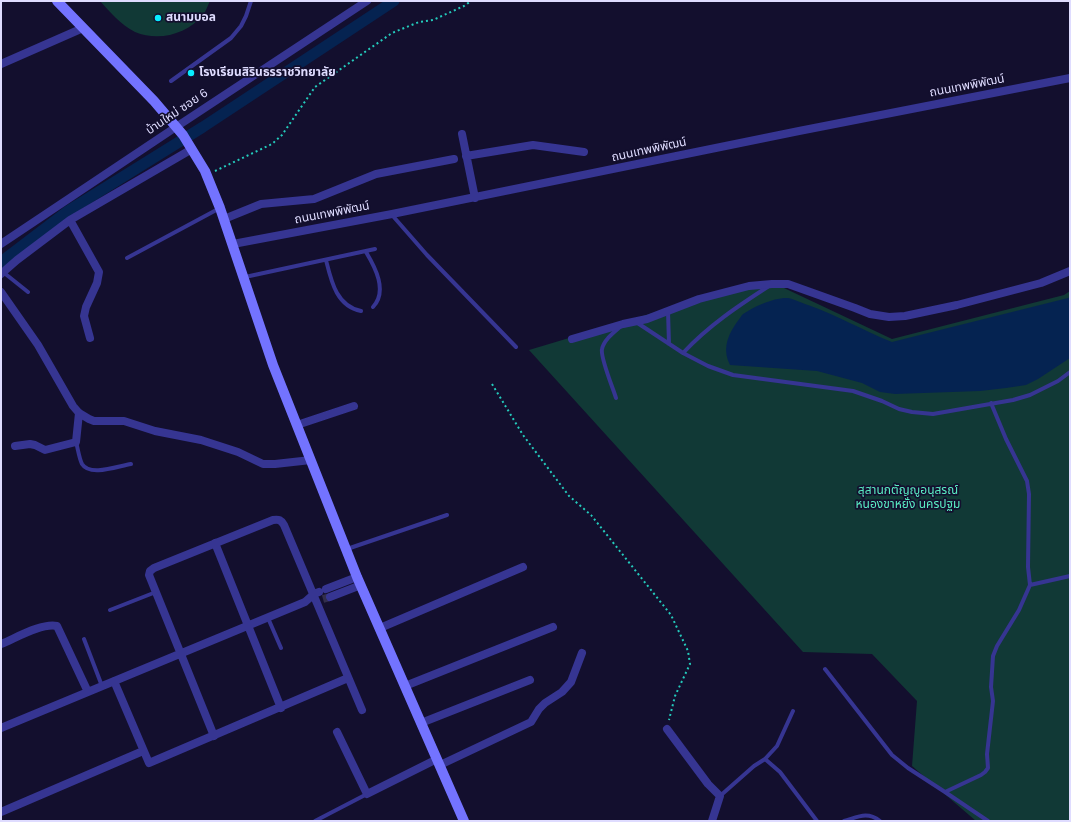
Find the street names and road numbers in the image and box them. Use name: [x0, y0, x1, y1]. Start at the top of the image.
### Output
street label: ถนนเทพพิพัฒน์: [928, 72, 1006, 100]
street label: บ้านใหม่ ซอย 6: [143, 86, 211, 138]
street label: ถนนเทพพิพัฒน์: [610, 135, 688, 165]
street label: ถนนเทพพิพัฒน์: [293, 199, 371, 227]

